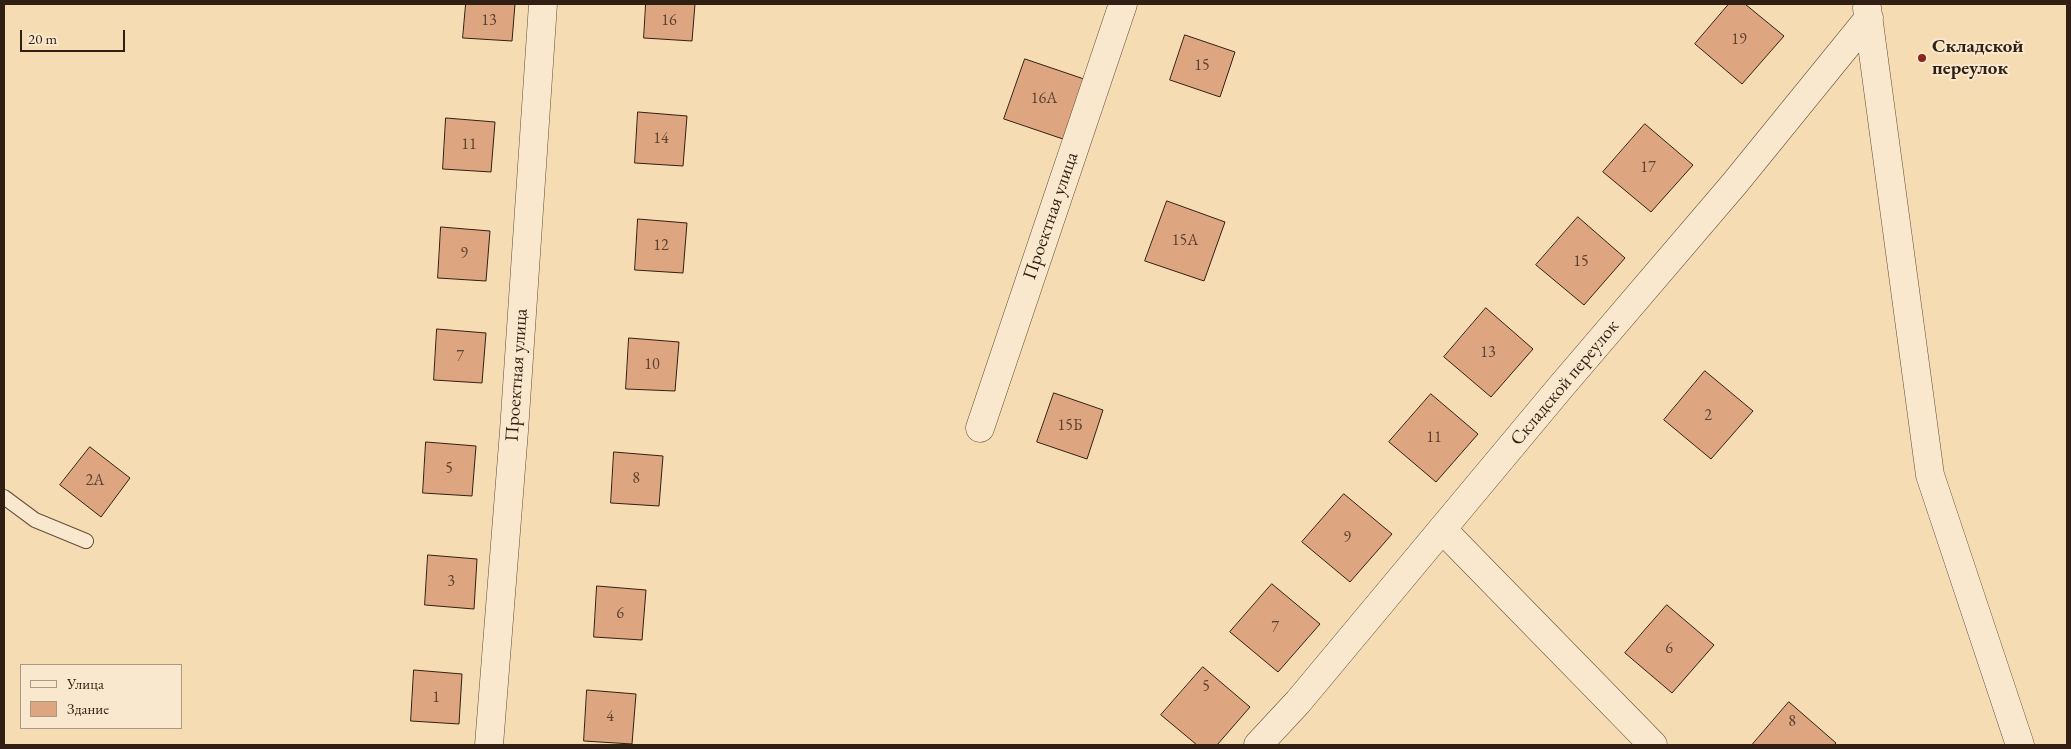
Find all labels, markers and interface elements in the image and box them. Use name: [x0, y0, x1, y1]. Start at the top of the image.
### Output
house number: 13: [481, 11, 497, 31]
house number: 16: [661, 11, 677, 31]
scale bar: [22, 20, 128, 52]
text: 20 m: [28, 29, 57, 48]
house number: 19: [1731, 30, 1747, 50]
place label: Складской переулок: [1932, 36, 2024, 80]
marker: Складской переулок: [1916, 52, 1928, 64]
house number: 15: [1194, 56, 1210, 76]
house number: 16А: [1031, 89, 1057, 109]
house number: 14: [653, 129, 669, 149]
house number: 11: [461, 135, 477, 155]
street label: Проектная улица: [1019, 149, 1083, 283]
house number: 17: [1640, 158, 1656, 178]
house number: 15А: [1172, 231, 1198, 251]
house number: 12: [653, 236, 669, 256]
house number: 9: [460, 244, 468, 264]
house number: 15: [1573, 252, 1589, 272]
street label: Проектная улица: [501, 308, 533, 442]
street label: Складской переулок: [1506, 316, 1624, 450]
house number: 13: [1480, 343, 1496, 363]
house number: 7: [456, 347, 464, 367]
house number: 10: [644, 355, 660, 375]
house number: 2: [1704, 406, 1712, 426]
house number: 15Б: [1058, 416, 1082, 436]
house number: 11: [1426, 428, 1442, 448]
house number: 5: [445, 459, 453, 479]
house number: 8: [632, 469, 640, 489]
house number: 2А: [86, 471, 104, 491]
house number: 9: [1343, 528, 1351, 548]
house number: 3: [447, 572, 455, 592]
house number: 6: [616, 604, 624, 624]
house number: 7: [1271, 618, 1279, 638]
house number: 6: [1665, 639, 1673, 659]
legend: [20, 664, 182, 729]
text: Улица: [67, 674, 104, 693]
house number: 5: [1202, 677, 1210, 697]
house number: 1: [432, 688, 440, 708]
text: Здание: [67, 699, 109, 718]
house number: 4: [606, 707, 614, 727]
house number: 8: [1788, 712, 1796, 732]

